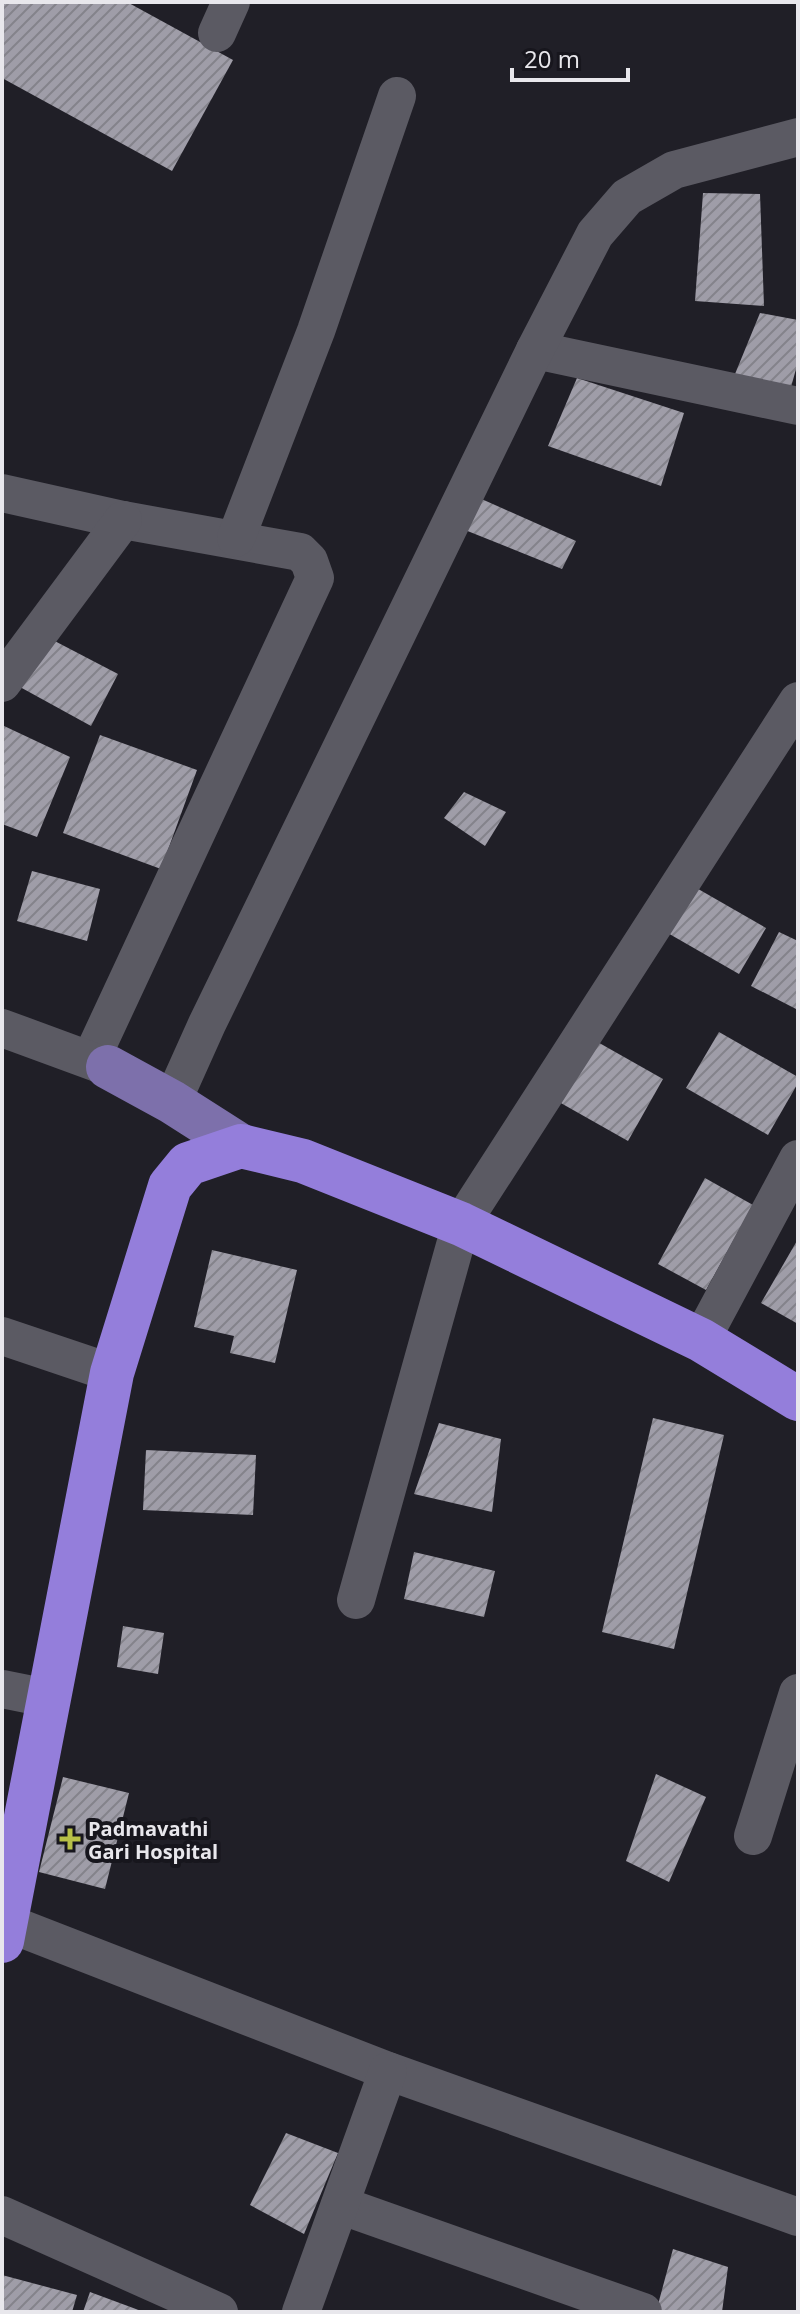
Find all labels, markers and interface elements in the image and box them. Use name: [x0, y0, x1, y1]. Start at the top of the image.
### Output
scale bar: [512, 32, 628, 82]
text: 20 m: [524, 42, 580, 75]
place label: Padmavathi Gari Hospital: [88, 1815, 218, 1865]
marker: Padmavathi Gari Hospital: [59, 1828, 81, 1850]

